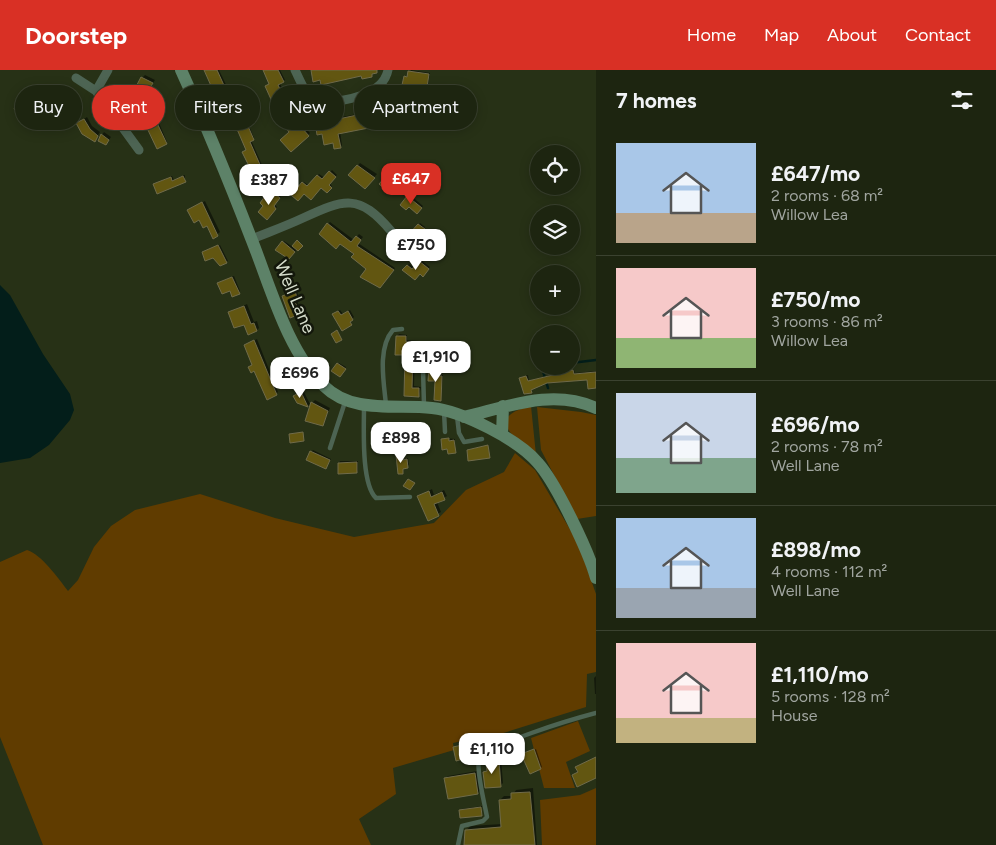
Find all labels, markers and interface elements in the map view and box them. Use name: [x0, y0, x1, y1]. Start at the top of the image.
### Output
text: Doorstep: [25, 21, 127, 50]
text: Home: [687, 24, 736, 46]
text: Map: [764, 24, 799, 46]
text: About: [827, 24, 877, 46]
text: Contact: [905, 24, 971, 46]
chip: Buy: [15, 85, 82, 130]
chip: Rent: [92, 85, 165, 130]
chip: Filters: [175, 85, 260, 130]
chip: New: [270, 85, 344, 130]
chip: Apartment: [354, 85, 477, 130]
icon: filters: [948, 86, 976, 114]
text: 7 homes: [616, 88, 697, 113]
map controls: [530, 145, 580, 375]
button: locate: [530, 145, 580, 195]
text: £647/mo: [771, 161, 860, 186]
pin: £647: [381, 162, 441, 205]
icon: home: [656, 163, 716, 223]
pin: £387: [239, 164, 299, 206]
text: £647: [392, 169, 430, 188]
text: £387: [250, 170, 288, 189]
text: 2 rooms · 68 m²: [771, 186, 883, 205]
button: layers: [530, 205, 580, 255]
text: Willow Lea: [771, 205, 848, 224]
pin: £750: [386, 228, 446, 271]
text: £750: [397, 235, 435, 254]
street label: Well Lane: [270, 257, 320, 337]
button: +: [530, 265, 580, 315]
text: £750/mo: [771, 287, 861, 312]
icon: home: [656, 288, 716, 348]
text: 3 rooms · 86 m²: [771, 312, 883, 331]
button: −: [530, 325, 580, 375]
text: Willow Lea: [771, 331, 848, 350]
pin: £1,910: [395, 340, 477, 383]
text: £1,910: [413, 347, 459, 366]
pin: £696: [270, 356, 330, 399]
text: £696: [281, 363, 319, 382]
text: £696/mo: [771, 412, 860, 437]
icon: home: [656, 413, 716, 473]
pin: £898: [371, 422, 431, 464]
text: £898: [382, 428, 420, 447]
text: 2 rooms · 78 m²: [771, 437, 883, 456]
text: Well Lane: [771, 456, 840, 475]
text: £898/mo: [771, 537, 861, 562]
icon: home: [656, 538, 716, 598]
text: 4 rooms · 112 m²: [771, 562, 887, 581]
text: Well Lane: [771, 581, 840, 600]
text: £1,110/mo: [771, 662, 869, 687]
icon: home: [656, 663, 716, 723]
text: 5 rooms · 128 m²: [771, 687, 890, 706]
text: House: [771, 706, 817, 725]
pin: £1,110: [451, 732, 533, 775]
text: £1,110: [470, 739, 514, 758]

